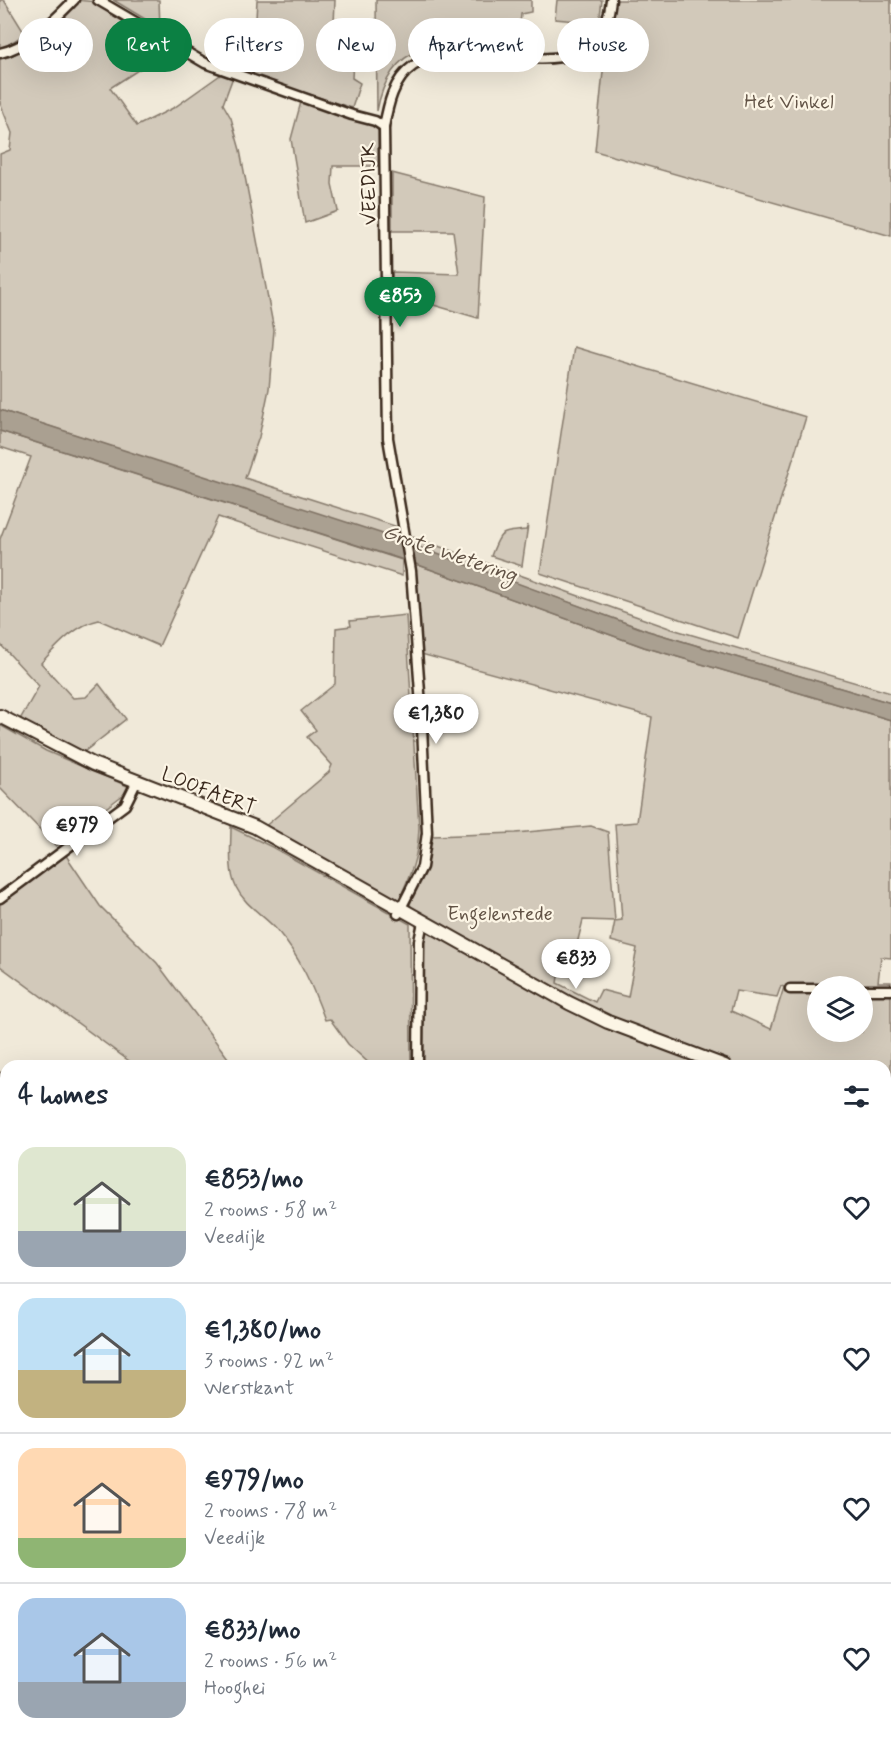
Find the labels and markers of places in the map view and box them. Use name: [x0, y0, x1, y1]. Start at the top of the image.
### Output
pin: €853: [364, 277, 436, 328]
pin: €1,380: [387, 694, 485, 745]
pin: €979: [41, 806, 113, 857]
pin: €833: [540, 939, 612, 990]

